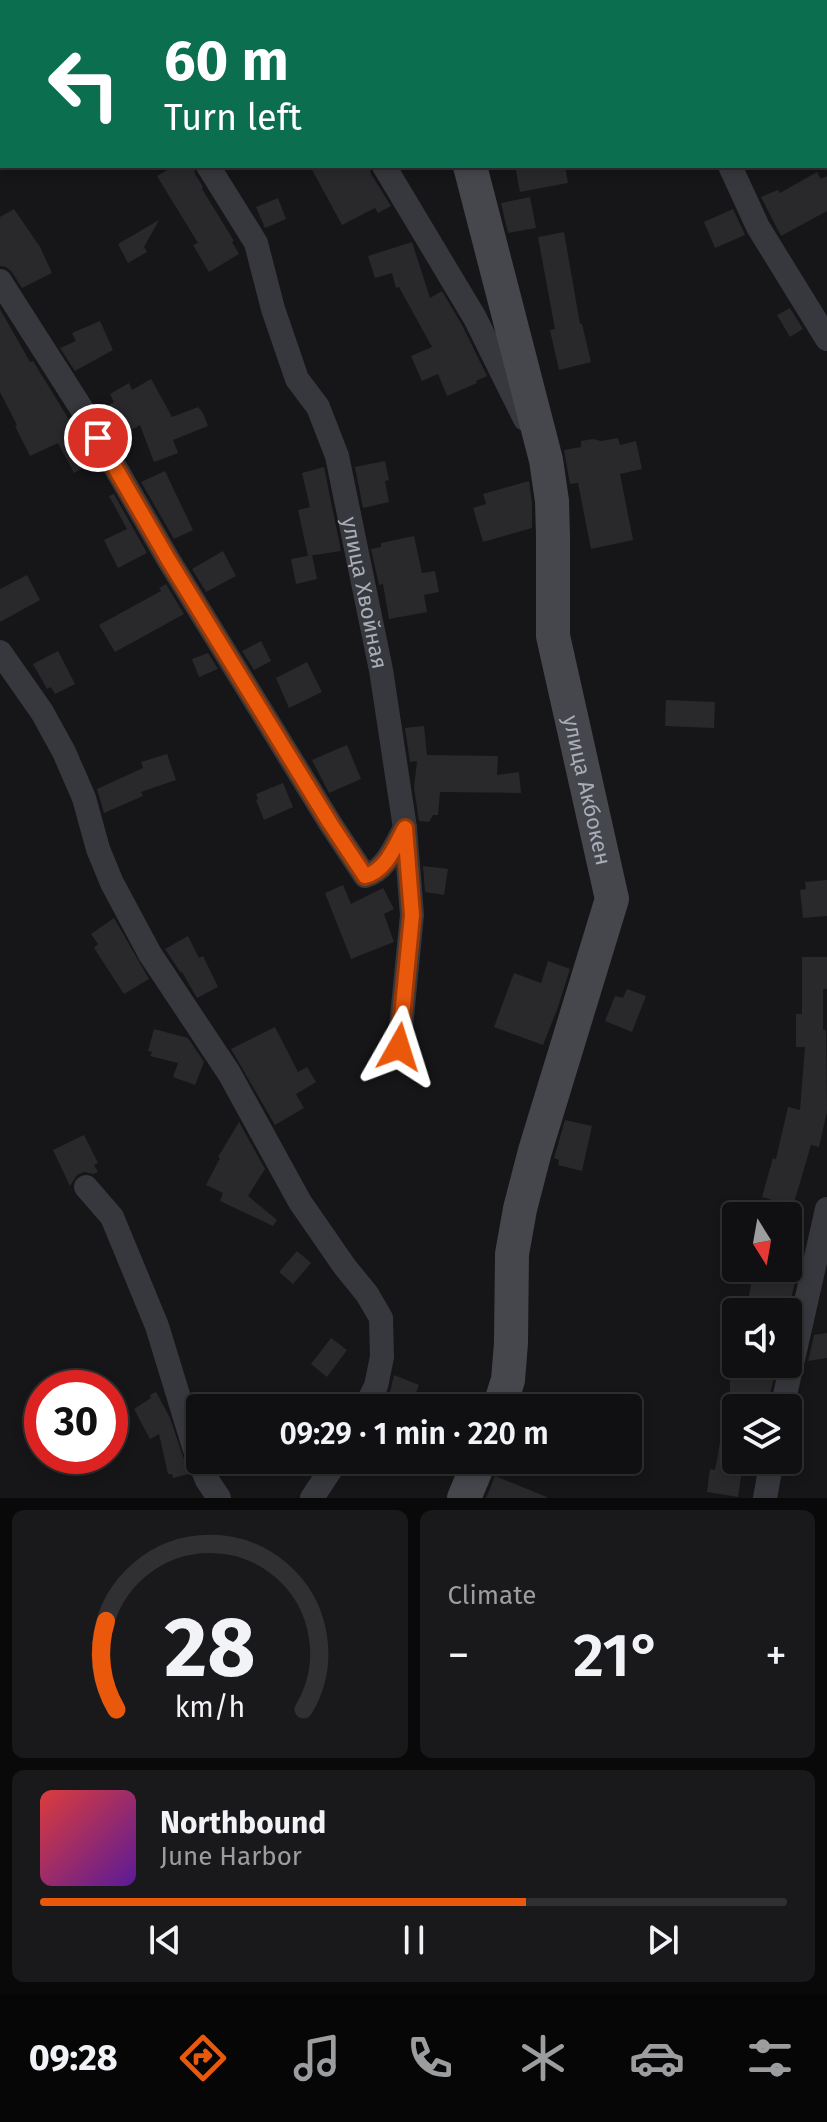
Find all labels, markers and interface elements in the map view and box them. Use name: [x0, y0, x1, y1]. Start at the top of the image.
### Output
text: 60 m: [164, 28, 289, 95]
icon: left: [32, 32, 136, 136]
text: Turn left: [164, 96, 302, 140]
pin: [64, 404, 132, 472]
icon: arrive: [76, 416, 120, 460]
street label: улица Хвойная: [336, 514, 393, 671]
street label: улица Акбокен: [557, 713, 617, 868]
position arrow: [357, 1005, 441, 1089]
north arrow: [722, 1202, 802, 1282]
map controls: [722, 1202, 802, 1474]
button: sound: [722, 1298, 802, 1378]
speed limit sign: 30: [24, 1370, 128, 1474]
button: layers: [722, 1394, 802, 1474]
text: 09:29 · 1 min · 220 m: [279, 1416, 549, 1452]
text: Climate: [448, 1580, 536, 1611]
text: 28: [164, 1598, 255, 1698]
text: 21°: [573, 1620, 661, 1692]
text: −: [448, 1629, 470, 1682]
text: +: [765, 1629, 787, 1682]
text: km/h: [174, 1690, 245, 1725]
text: Northbound: [160, 1805, 326, 1841]
text: June Harbor: [160, 1841, 302, 1872]
icon: previous: [143, 1918, 187, 1962]
icon: pause: [392, 1918, 436, 1962]
icon: next: [641, 1918, 685, 1962]
icon: directions: [175, 2030, 231, 2086]
icon: music: [289, 2030, 345, 2086]
icon: phone: [402, 2030, 458, 2086]
icon: climate: [515, 2030, 571, 2086]
icon: car: [629, 2030, 685, 2086]
icon: filters: [742, 2030, 798, 2086]
text: 09:28: [29, 2036, 118, 2080]

